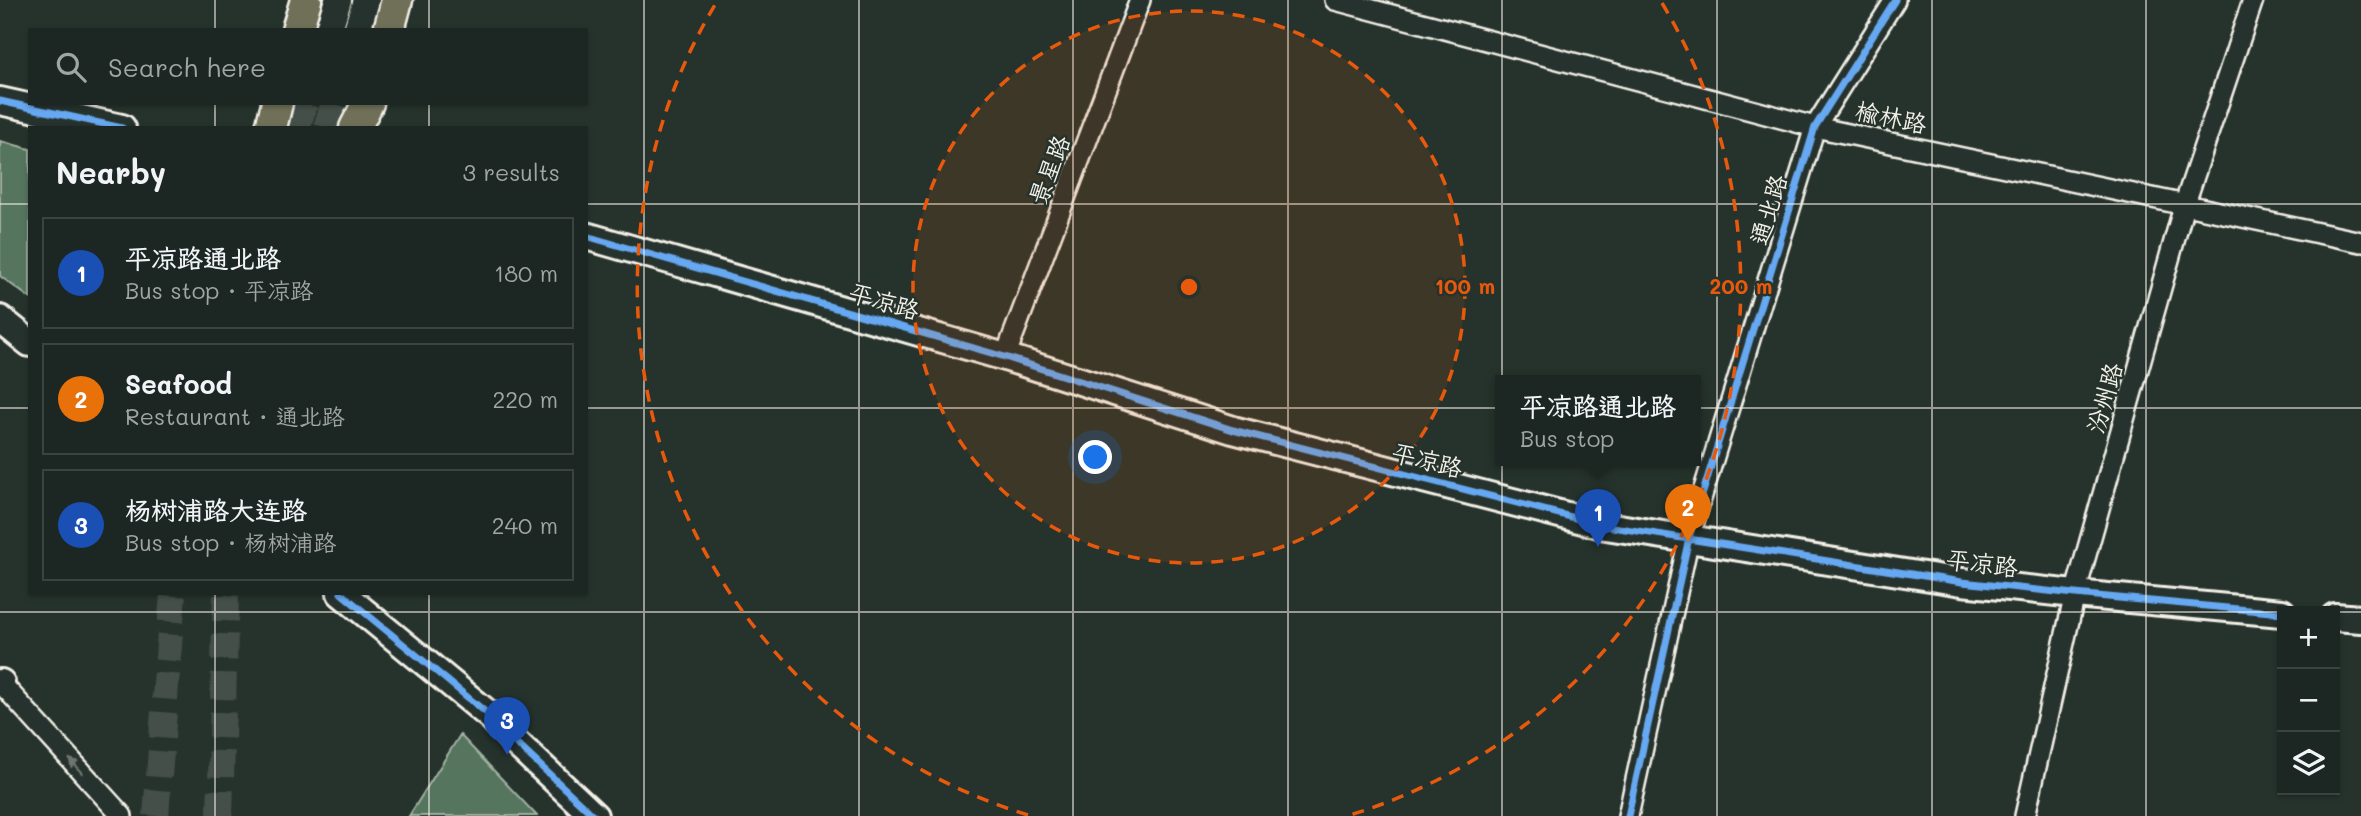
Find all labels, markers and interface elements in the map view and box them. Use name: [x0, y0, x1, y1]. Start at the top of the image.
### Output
search box: [28, 28, 588, 105]
icon: search: [52, 48, 90, 86]
text: Search here: [108, 50, 266, 84]
street label: 榆林路: [1853, 94, 1930, 139]
street label: 景星路: [1021, 130, 1076, 209]
text: Nearby: [56, 152, 166, 192]
text: 3 results: [463, 157, 560, 187]
street label: 通北路: [1742, 171, 1793, 249]
text: 平凉路通北路: [125, 241, 281, 275]
text: 1: [76, 258, 86, 288]
text: 180 m: [494, 258, 558, 288]
text: 100 m: [1435, 272, 1495, 299]
text: 200 m: [1710, 272, 1772, 299]
text: Bus stop · 平凉路: [125, 275, 313, 305]
centre of rings: [1177, 275, 1201, 299]
street label: 平凉路: [846, 276, 923, 325]
street label: 汾州路: [2079, 359, 2128, 436]
text: Seafood: [125, 367, 232, 401]
popup: [1495, 375, 1701, 466]
text: 2: [75, 384, 87, 414]
text: 220 m: [492, 384, 558, 414]
text: 平凉路通北路: [1520, 389, 1676, 423]
text: Restaurant · 通北路: [125, 401, 345, 431]
text: Bus stop: [1520, 423, 1615, 453]
street label: 平凉路: [1389, 436, 1466, 483]
your location: [1078, 440, 1112, 474]
pin: 2: [1665, 484, 1711, 542]
pin: 1: [1575, 489, 1621, 547]
text: 杨树浦路大连路: [125, 493, 307, 527]
text: 3: [74, 510, 88, 540]
text: 240 m: [492, 510, 558, 540]
text: Bus stop · 杨树浦路: [125, 527, 336, 557]
street label: 平凉路: [1945, 543, 2020, 582]
map controls: [2277, 606, 2340, 795]
button: +: [2277, 606, 2340, 669]
button: −: [2277, 669, 2340, 732]
pin: 3: [484, 697, 530, 755]
button: layers: [2277, 732, 2340, 795]
one-way arrow: [68, 758, 84, 775]

